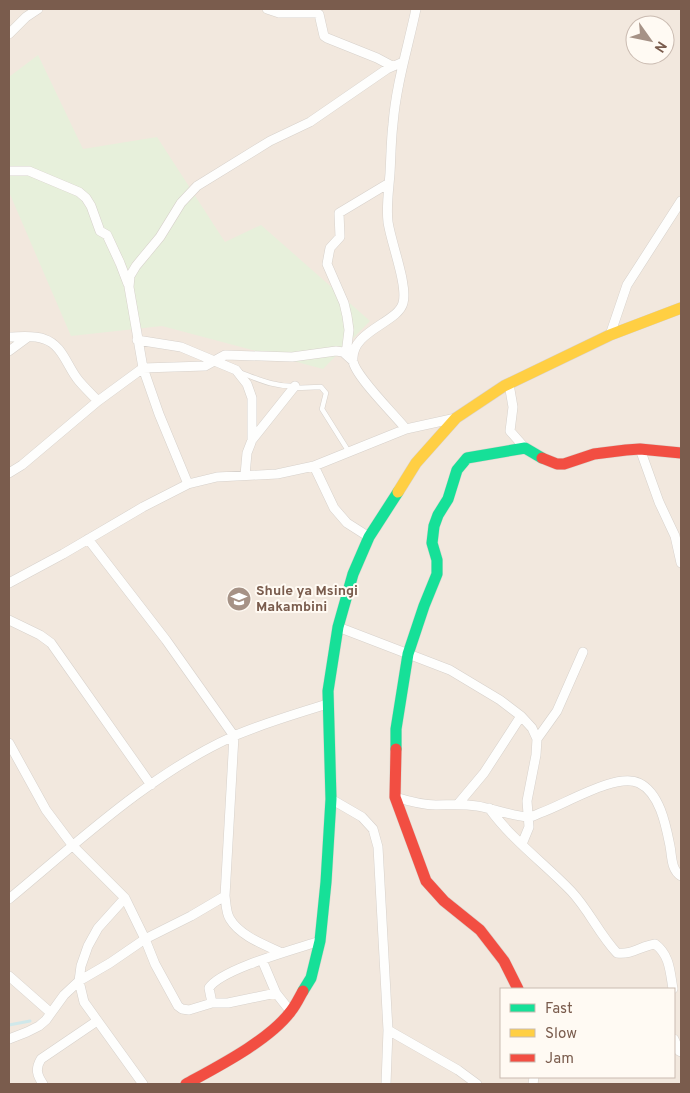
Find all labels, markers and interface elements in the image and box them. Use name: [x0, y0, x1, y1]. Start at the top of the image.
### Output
north arrow: [625, 15, 675, 65]
text: N: [650, 37, 670, 55]
place label: Shule ya Msingi Makambini: [256, 583, 358, 616]
school or university icon: Shule ya Msingi Makambini: [226, 586, 252, 612]
legend: [500, 988, 675, 1078]
text: Fast: [545, 1000, 573, 1019]
text: Slow: [545, 1025, 577, 1044]
text: Jam: [545, 1050, 574, 1069]

